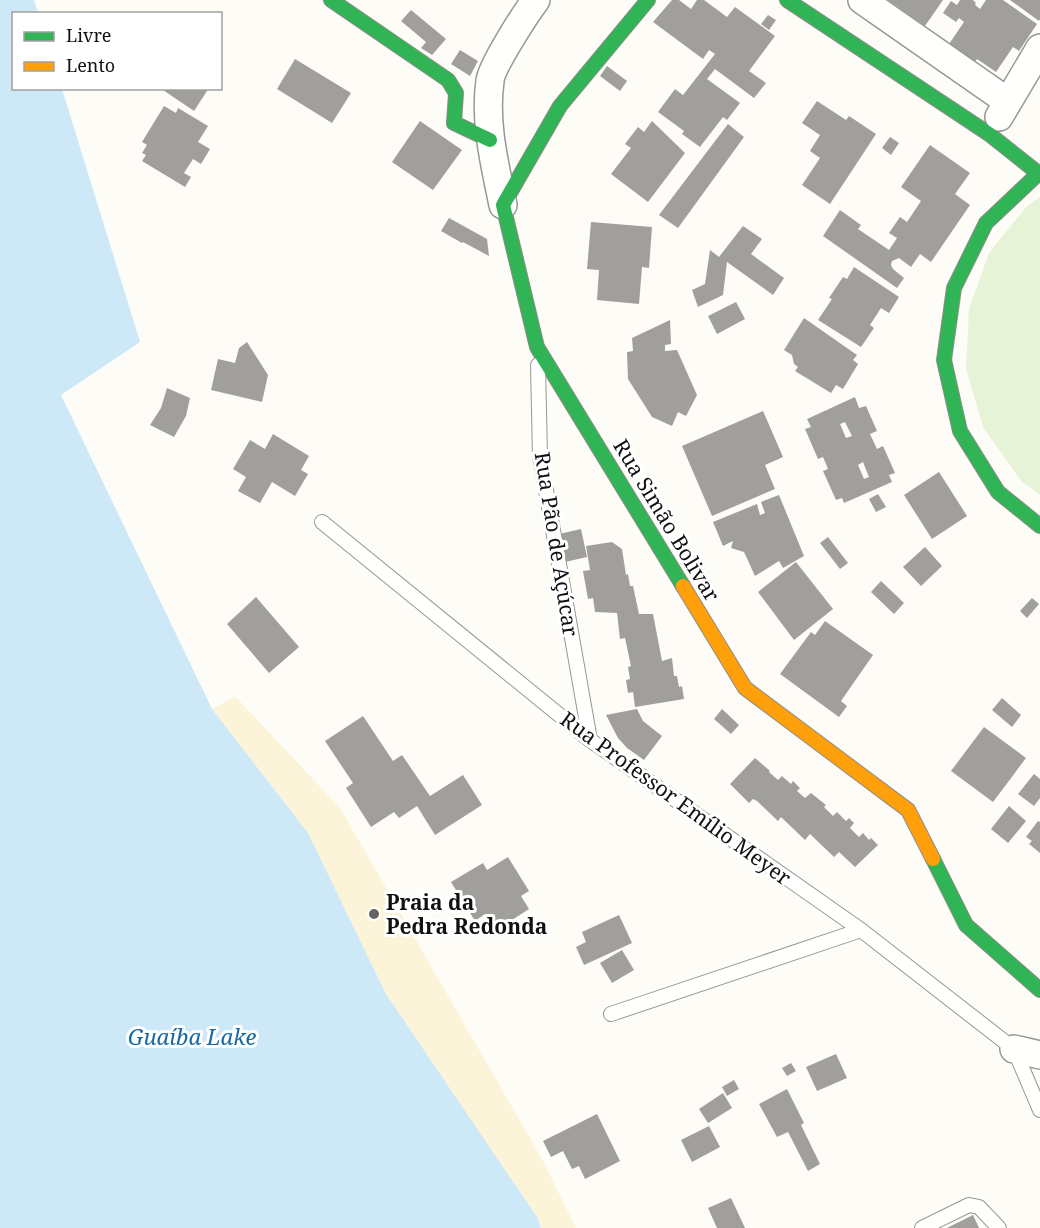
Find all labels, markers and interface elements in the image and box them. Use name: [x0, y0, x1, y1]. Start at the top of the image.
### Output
legend: [12, 12, 222, 90]
text: Livre: [66, 23, 112, 47]
text: Lento: [66, 53, 115, 77]
street label: Rua Simão Bolivar: [607, 434, 727, 606]
street label: Rua Pão de Açúcar: [529, 450, 585, 638]
street label: Rua Professor Emílio Meyer: [555, 705, 797, 891]
place label: Praia da Pedra Redonda: [386, 888, 547, 940]
marker: Praia da Pedra Redonda: [367, 907, 381, 921]
water label: Guaíba Lake: [128, 1021, 256, 1051]

